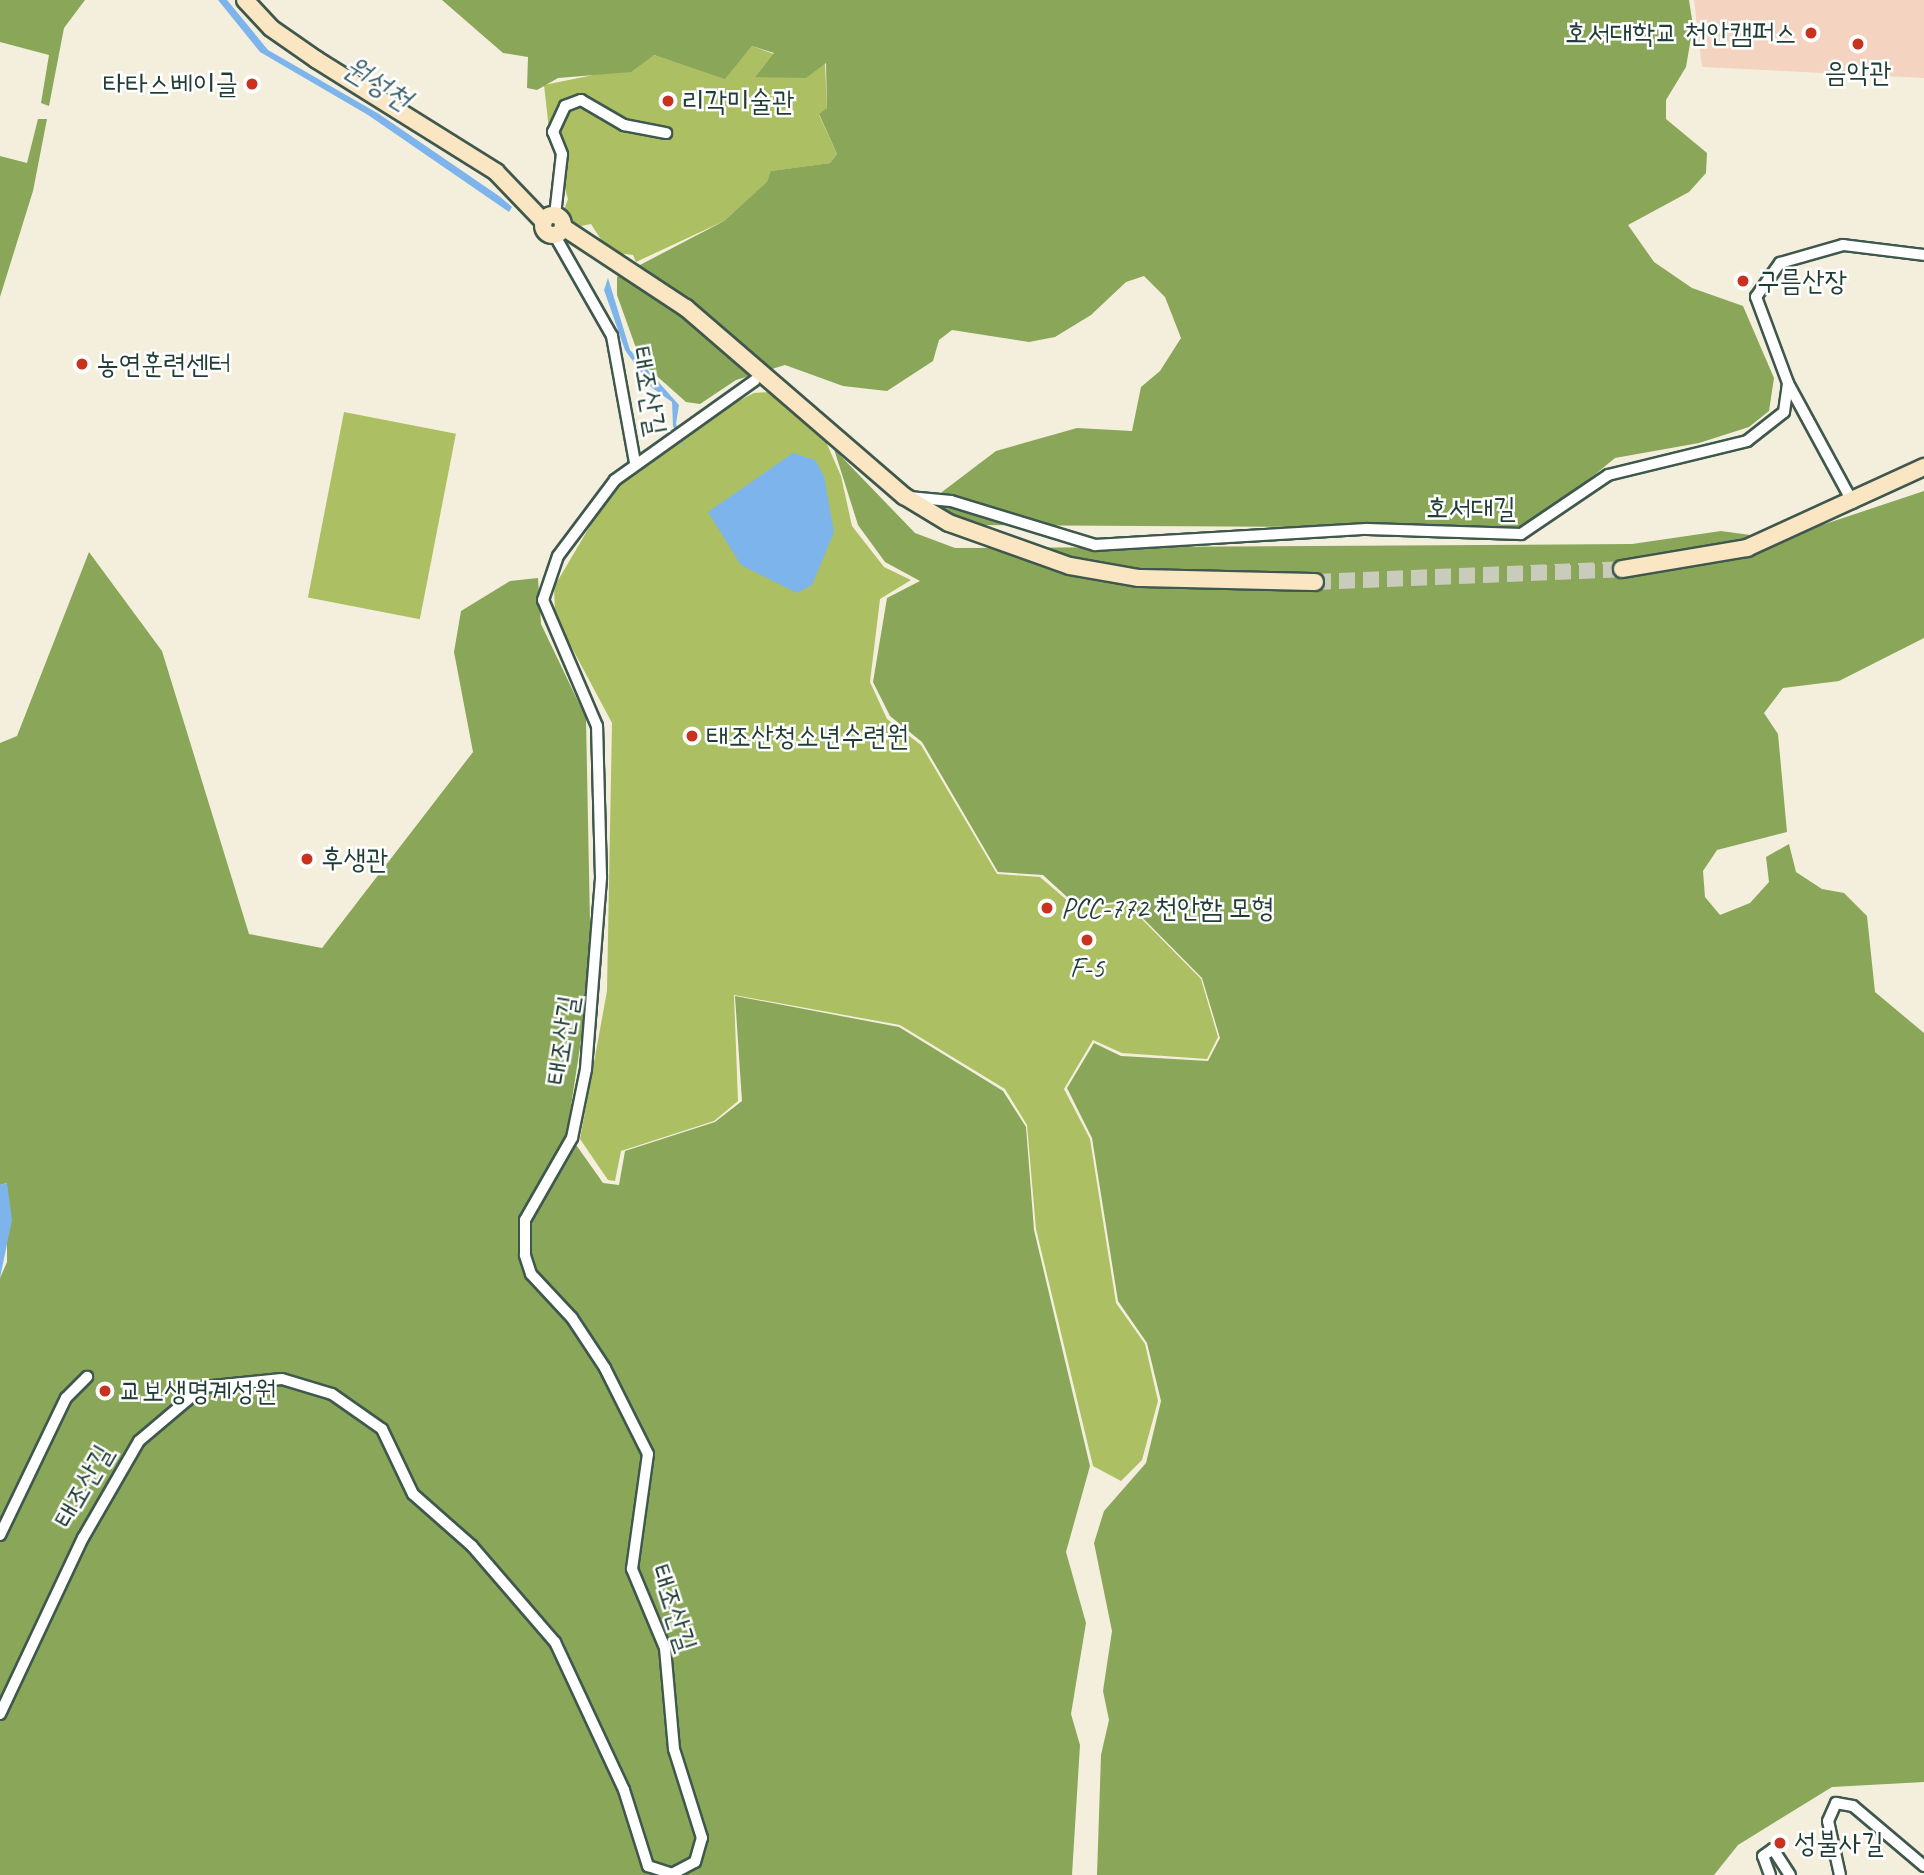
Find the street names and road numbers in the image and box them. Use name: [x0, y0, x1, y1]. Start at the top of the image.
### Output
street label: 태조산길: [625, 344, 673, 438]
street label: 호서대길: [1426, 491, 1516, 525]
street label: 태조산길: [538, 993, 586, 1087]
street label: 태조산길: [46, 1439, 120, 1533]
street label: 태조산길: [644, 1560, 704, 1656]

